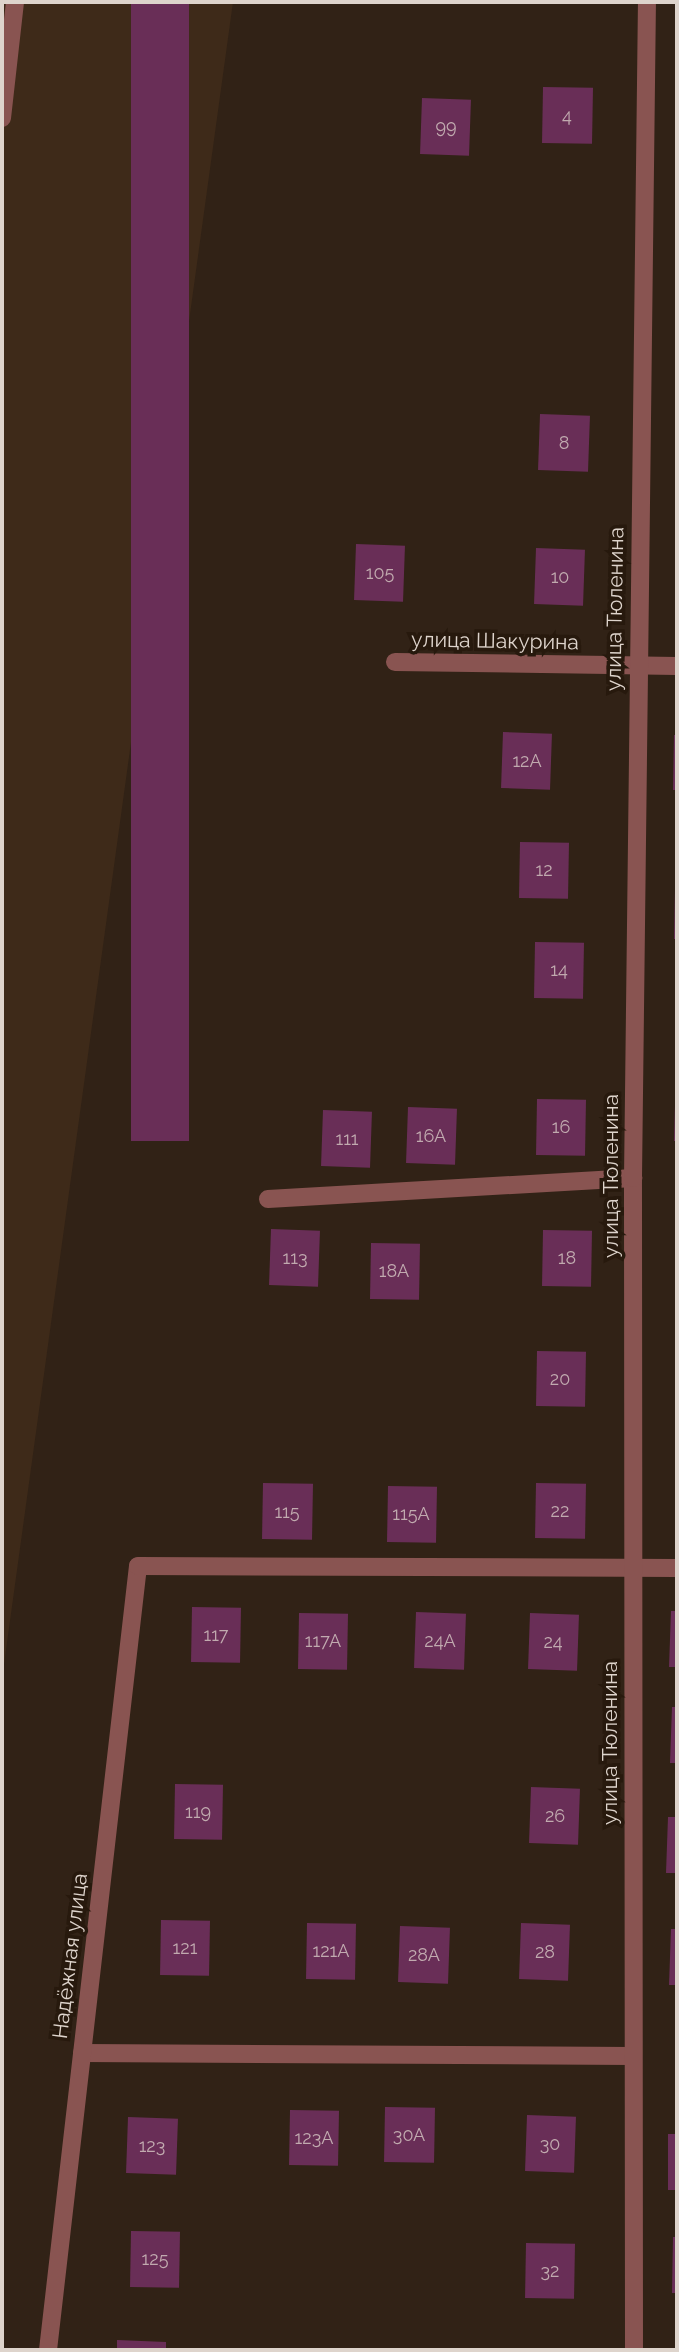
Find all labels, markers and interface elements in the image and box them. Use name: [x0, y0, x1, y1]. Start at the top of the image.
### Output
house number: 4: [562, 105, 572, 127]
house number: 99: [435, 116, 457, 138]
house number: 8: [559, 432, 569, 454]
street label: улица Тюленина: [601, 526, 629, 692]
house number: 105: [366, 562, 394, 584]
house number: 10: [551, 566, 569, 588]
street label: улица Шакурина: [411, 627, 579, 655]
house number: 12А: [512, 750, 542, 772]
house number: 12: [535, 859, 553, 881]
house number: 14: [550, 959, 568, 981]
street label: улица Тюленина: [598, 1094, 624, 1258]
house number: 16: [552, 1116, 570, 1138]
house number: 16А: [416, 1125, 446, 1147]
house number: 111: [335, 1128, 359, 1150]
house number: 113: [282, 1247, 308, 1269]
house number: 18: [558, 1247, 576, 1269]
house number: 18А: [379, 1260, 409, 1282]
house number: 20: [550, 1368, 570, 1390]
house number: 22: [551, 1500, 569, 1522]
house number: 115: [274, 1501, 300, 1523]
house number: 115А: [392, 1503, 430, 1525]
house number: 117: [204, 1624, 228, 1646]
house number: 117А: [305, 1630, 341, 1652]
house number: 24А: [424, 1630, 456, 1652]
house number: 24: [543, 1631, 563, 1653]
street label: улица Тюленина: [597, 1661, 623, 1825]
house number: 119: [185, 1801, 211, 1823]
house number: 26: [545, 1805, 565, 1827]
street label: Надёжная улица: [47, 1871, 93, 2041]
house number: 121: [173, 1937, 197, 1959]
house number: 121А: [313, 1940, 349, 1962]
house number: 28: [535, 1941, 555, 1963]
house number: 28А: [408, 1944, 440, 1966]
house number: 30А: [393, 2124, 425, 2146]
house number: 123А: [295, 2127, 333, 2149]
house number: 30: [540, 2133, 560, 2155]
house number: 123: [139, 2135, 165, 2157]
house number: 125: [142, 2248, 168, 2270]
house number: 32: [541, 2260, 559, 2282]

